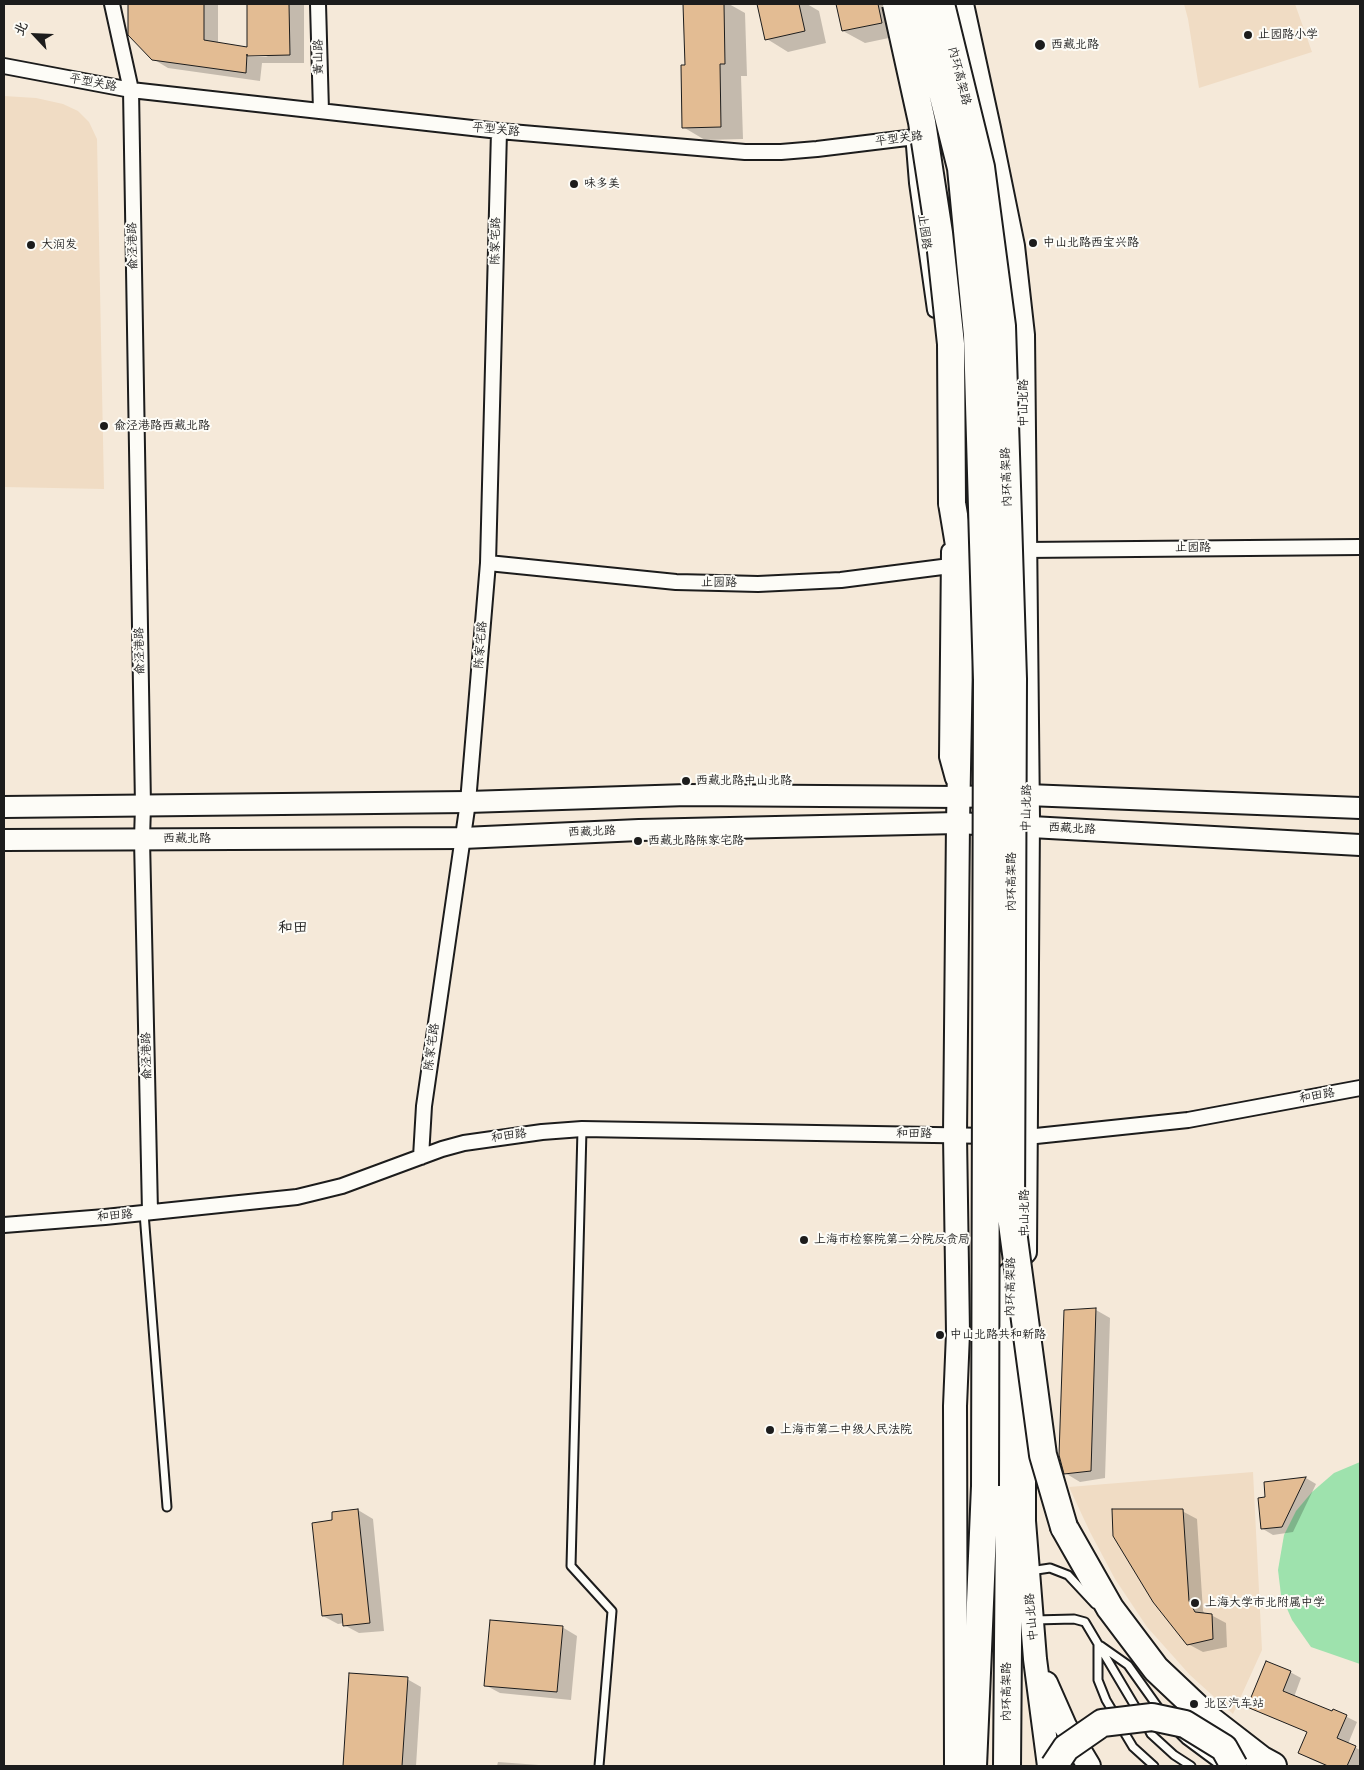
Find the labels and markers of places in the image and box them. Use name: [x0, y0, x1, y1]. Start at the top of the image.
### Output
place label: 止园路小学: [1258, 28, 1318, 42]
marker: 止园路小学: [1242, 29, 1254, 41]
marker: 西藏北路: [1033, 38, 1047, 52]
place label: 西藏北路: [1051, 38, 1099, 52]
place label: 味多美: [584, 177, 620, 191]
marker: 味多美: [568, 178, 580, 190]
place label: 中山北路西宝兴路: [1043, 236, 1139, 250]
marker: 中山北路西宝兴路: [1027, 237, 1039, 249]
place label: 大润发: [41, 238, 77, 252]
marker: 大润发: [25, 239, 37, 251]
place label: 俞泾港路西藏北路: [114, 419, 210, 433]
marker: 俞泾港路西藏北路: [98, 420, 110, 432]
place label: 西藏北路中山北路: [696, 774, 792, 788]
marker: 西藏北路中山北路: [680, 775, 692, 787]
place label: 西藏北路陈家宅路: [648, 834, 744, 848]
marker: 西藏北路陈家宅路: [632, 835, 644, 847]
place label: 上海市检察院第二分院反贪局: [814, 1233, 970, 1247]
marker: 上海市检察院第二分院反贪局: [798, 1234, 810, 1246]
place label: 中山北路共和新路: [950, 1328, 1046, 1342]
marker: 中山北路共和新路: [934, 1329, 946, 1341]
place label: 上海市第二中级人民法院: [780, 1423, 912, 1437]
marker: 上海市第二中级人民法院: [764, 1424, 776, 1436]
place label: 上海大学市北附属中学: [1205, 1596, 1325, 1610]
marker: 上海大学市北附属中学: [1189, 1597, 1201, 1609]
place label: 北区汽车站: [1204, 1697, 1264, 1711]
marker: 北区汽车站: [1188, 1698, 1200, 1710]

